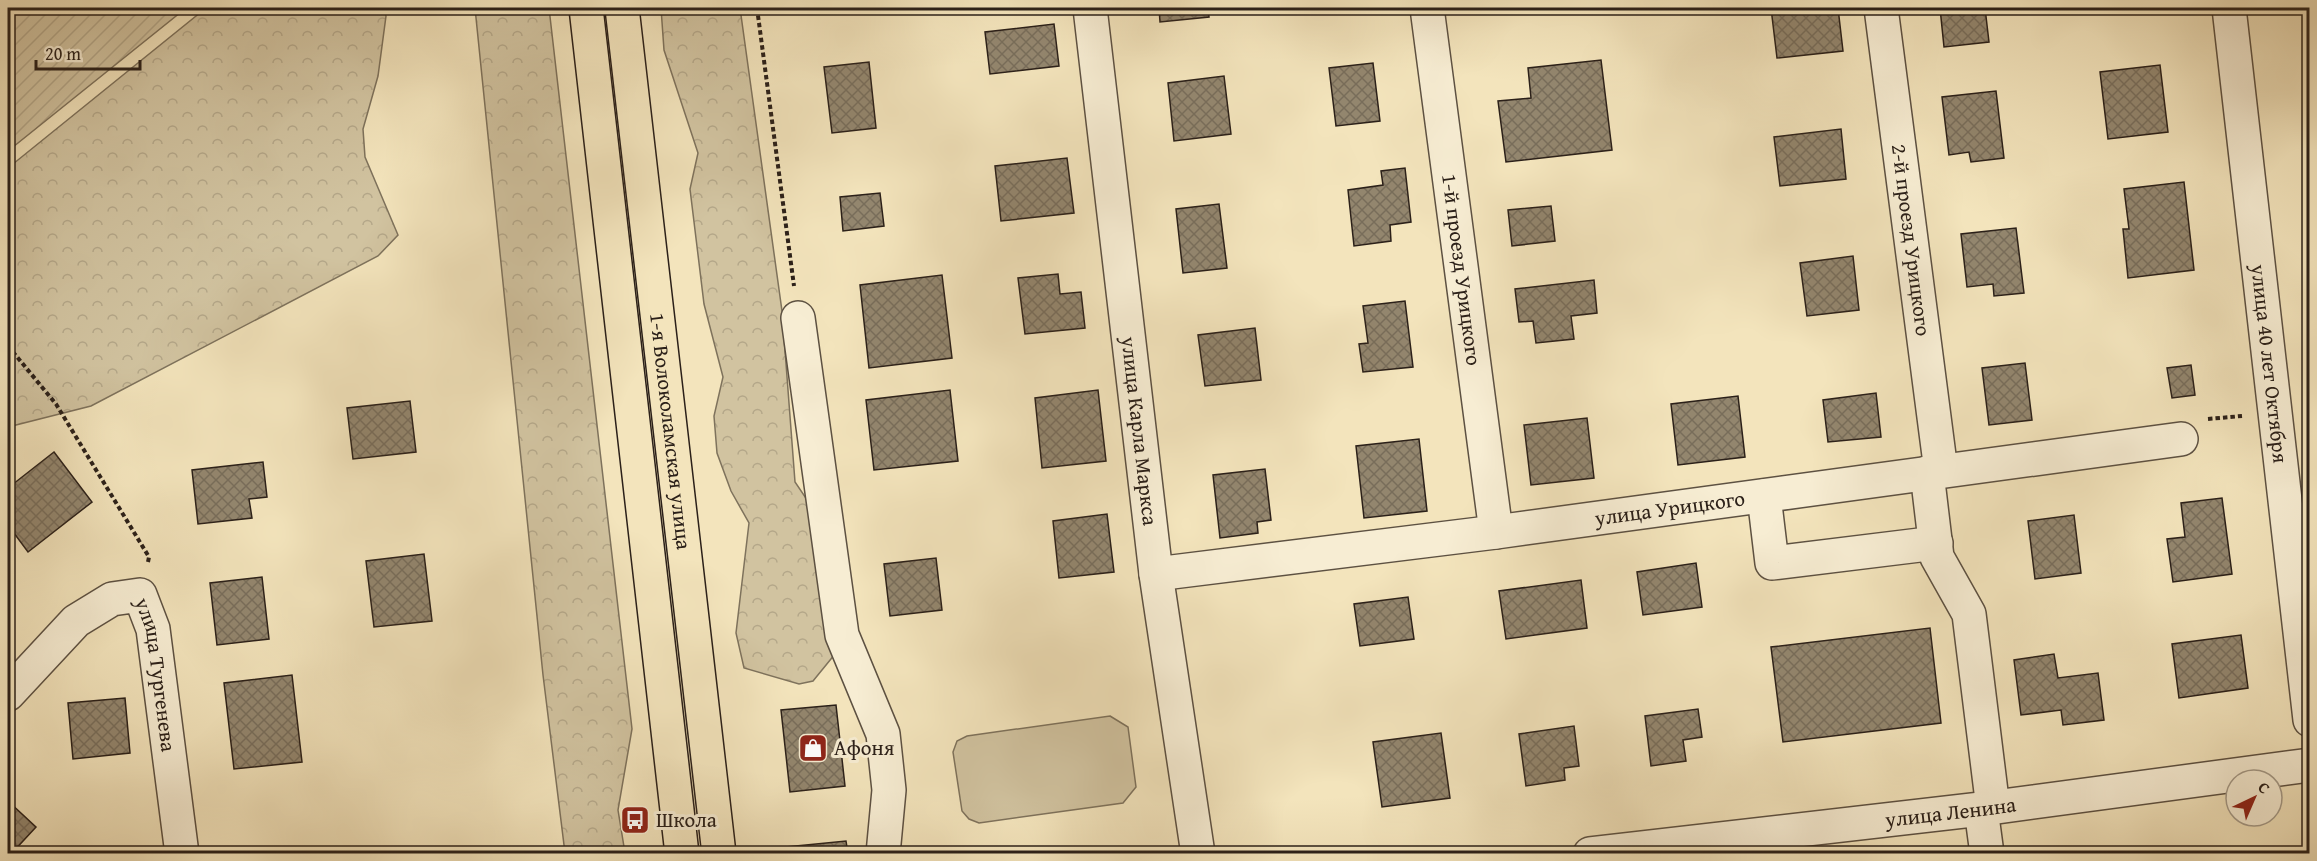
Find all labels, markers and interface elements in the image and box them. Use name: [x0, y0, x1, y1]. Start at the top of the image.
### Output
scale bar: [36, 33, 140, 71]
text: 20 m: [45, 40, 81, 67]
street label: 2-й проезд Урицкого: [1884, 142, 1939, 338]
street label: 1-й проезд Урицкого: [1434, 172, 1490, 368]
street label: улица 40 лет Октября: [2243, 262, 2297, 465]
street label: 1-я Волоколамская улица: [642, 311, 700, 551]
street label: улица Карла Маркса: [1113, 334, 1166, 527]
street label: улица Урицкого: [1592, 482, 1747, 534]
street label: улица Тургенева: [127, 592, 185, 753]
shop icon: Афоня: [797, 732, 829, 764]
place label: Афоня: [834, 732, 895, 763]
north arrow: [2224, 768, 2284, 828]
text: С: [2253, 775, 2276, 799]
street label: улица Ленина: [1883, 788, 2018, 835]
bus stop icon: Школа: [619, 804, 651, 836]
place label: Школа: [656, 804, 717, 835]

